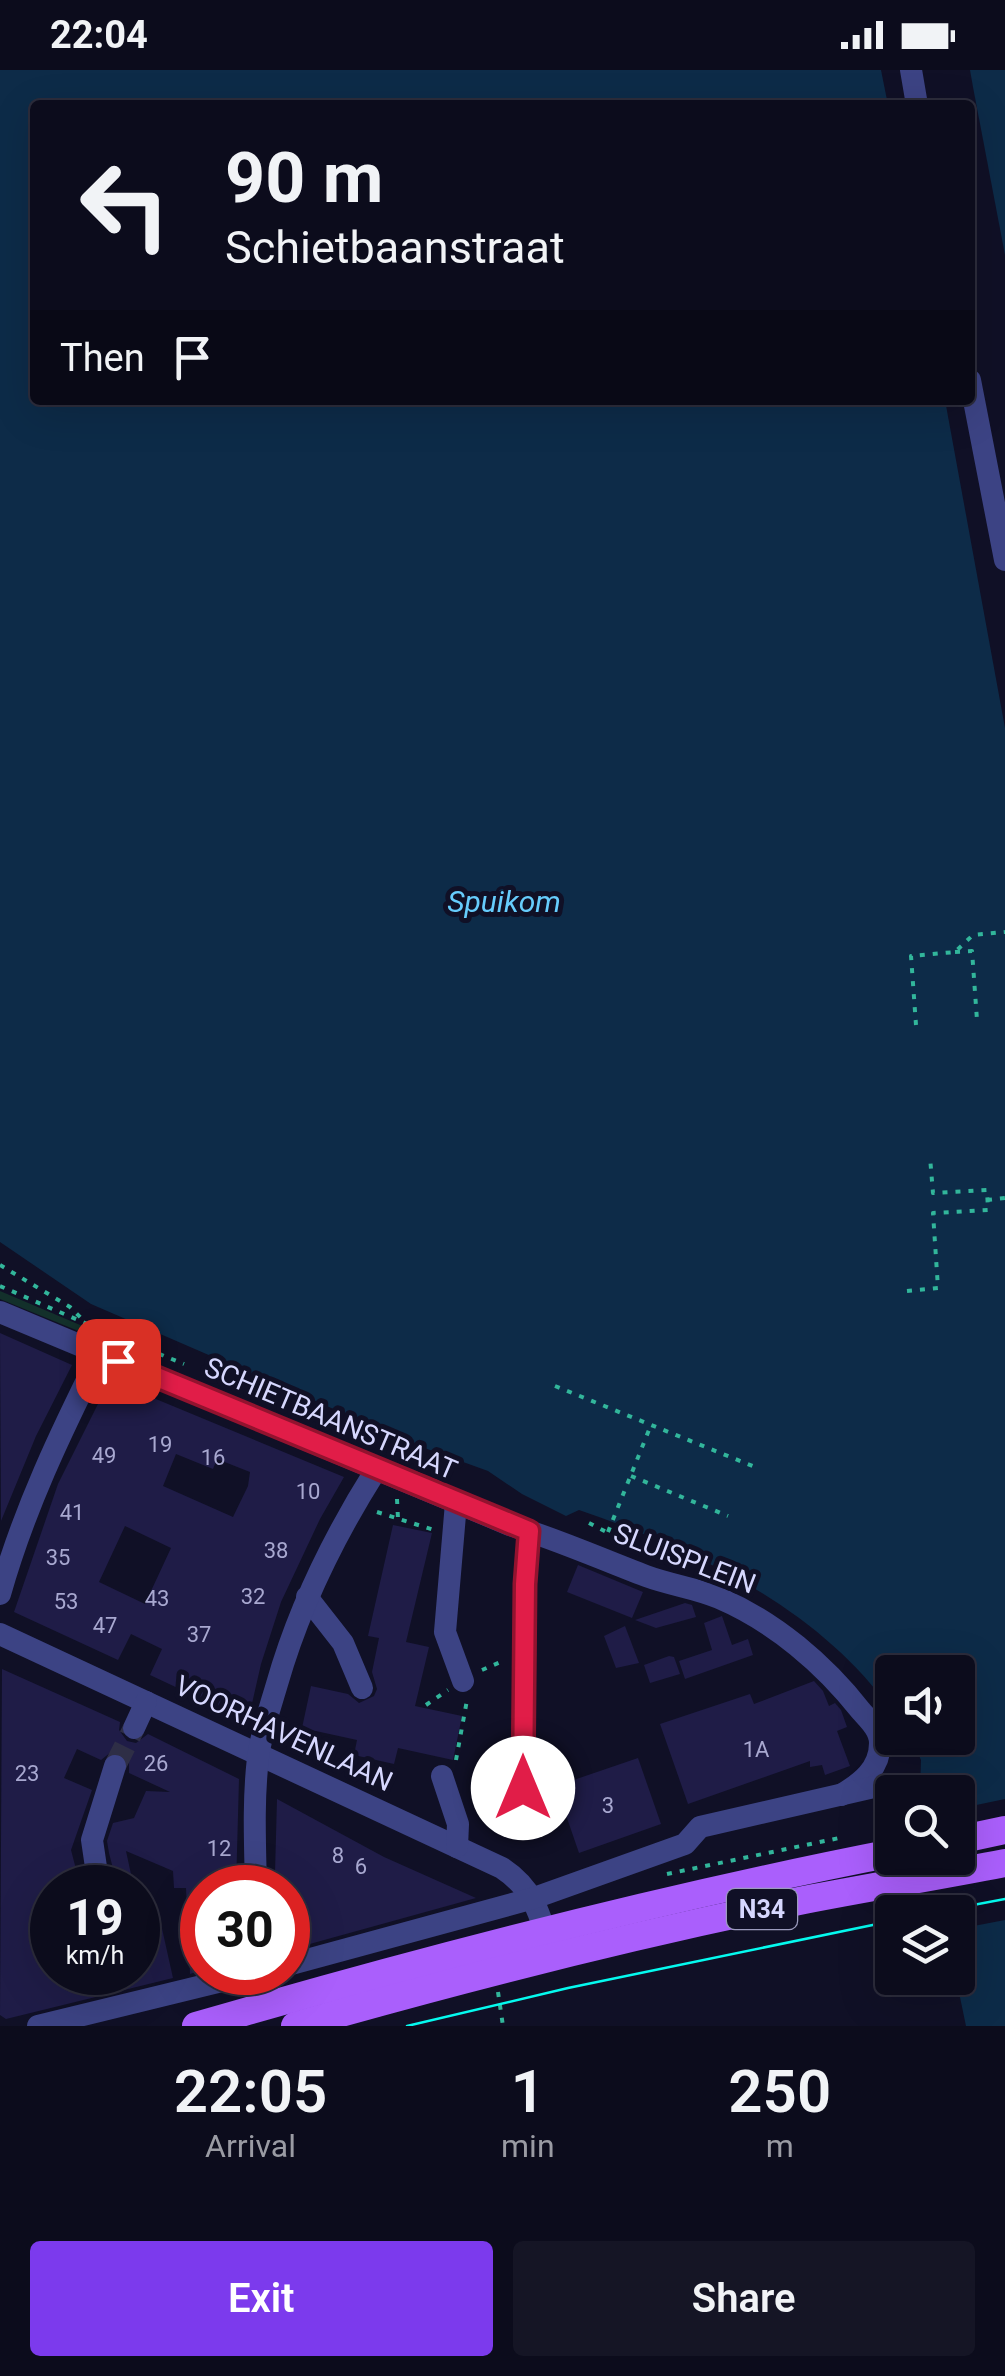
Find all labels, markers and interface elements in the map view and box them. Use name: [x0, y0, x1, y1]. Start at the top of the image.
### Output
text: 22:04: [50, 13, 148, 57]
text: 90 m: [225, 137, 383, 219]
icon: left: [60, 140, 190, 270]
text: Schietbaanstraat: [225, 221, 565, 274]
icon: arrive: [165, 330, 220, 385]
text: Then: [60, 336, 145, 380]
water label: Spuikom: [447, 884, 561, 919]
pin: [76, 1319, 161, 1404]
icon: arrive: [91, 1334, 146, 1389]
street label: SCHIETBAANSTRAAT: [199, 1350, 462, 1487]
house number: 19: [148, 1432, 172, 1457]
house number: 49: [92, 1443, 116, 1468]
house number: 16: [201, 1445, 225, 1470]
house number: 10: [296, 1479, 320, 1504]
house number: 41: [60, 1500, 84, 1525]
street label: SLUISPLEIN: [609, 1516, 761, 1601]
house number: 38: [264, 1538, 288, 1563]
house number: 35: [46, 1545, 70, 1570]
house number: 32: [241, 1584, 265, 1609]
house number: 43: [145, 1586, 169, 1611]
house number: 53: [54, 1589, 78, 1614]
house number: 47: [93, 1613, 117, 1638]
house number: 37: [187, 1622, 211, 1647]
map controls: [875, 1655, 975, 1995]
button: sound: [875, 1655, 975, 1755]
street label: VOORHAVENLAAN: [170, 1669, 398, 1798]
position arrow: [471, 1736, 575, 1840]
house number: 1A: [743, 1737, 770, 1762]
house number: 26: [144, 1751, 168, 1776]
house number: 23: [15, 1761, 39, 1786]
button: search: [875, 1775, 975, 1875]
house number: 3: [602, 1793, 614, 1818]
house number: 12: [207, 1836, 231, 1861]
house number: 8: [332, 1843, 344, 1868]
house number: 6: [355, 1854, 367, 1879]
speed limit sign: 30: [180, 1865, 310, 1995]
text: 19: [66, 1889, 124, 1947]
road number: N34: [727, 1889, 797, 1929]
button: layers: [875, 1895, 975, 1995]
text: km/h: [66, 1941, 124, 1970]
text: 22:05: [174, 2056, 327, 2127]
text: 1: [511, 2056, 545, 2127]
text: 250: [728, 2056, 831, 2127]
text: Arrival: [205, 2127, 296, 2165]
text: min: [501, 2127, 555, 2165]
text: m: [766, 2127, 794, 2165]
button: Exit: [30, 2241, 493, 2356]
button: Share: [513, 2241, 975, 2356]

